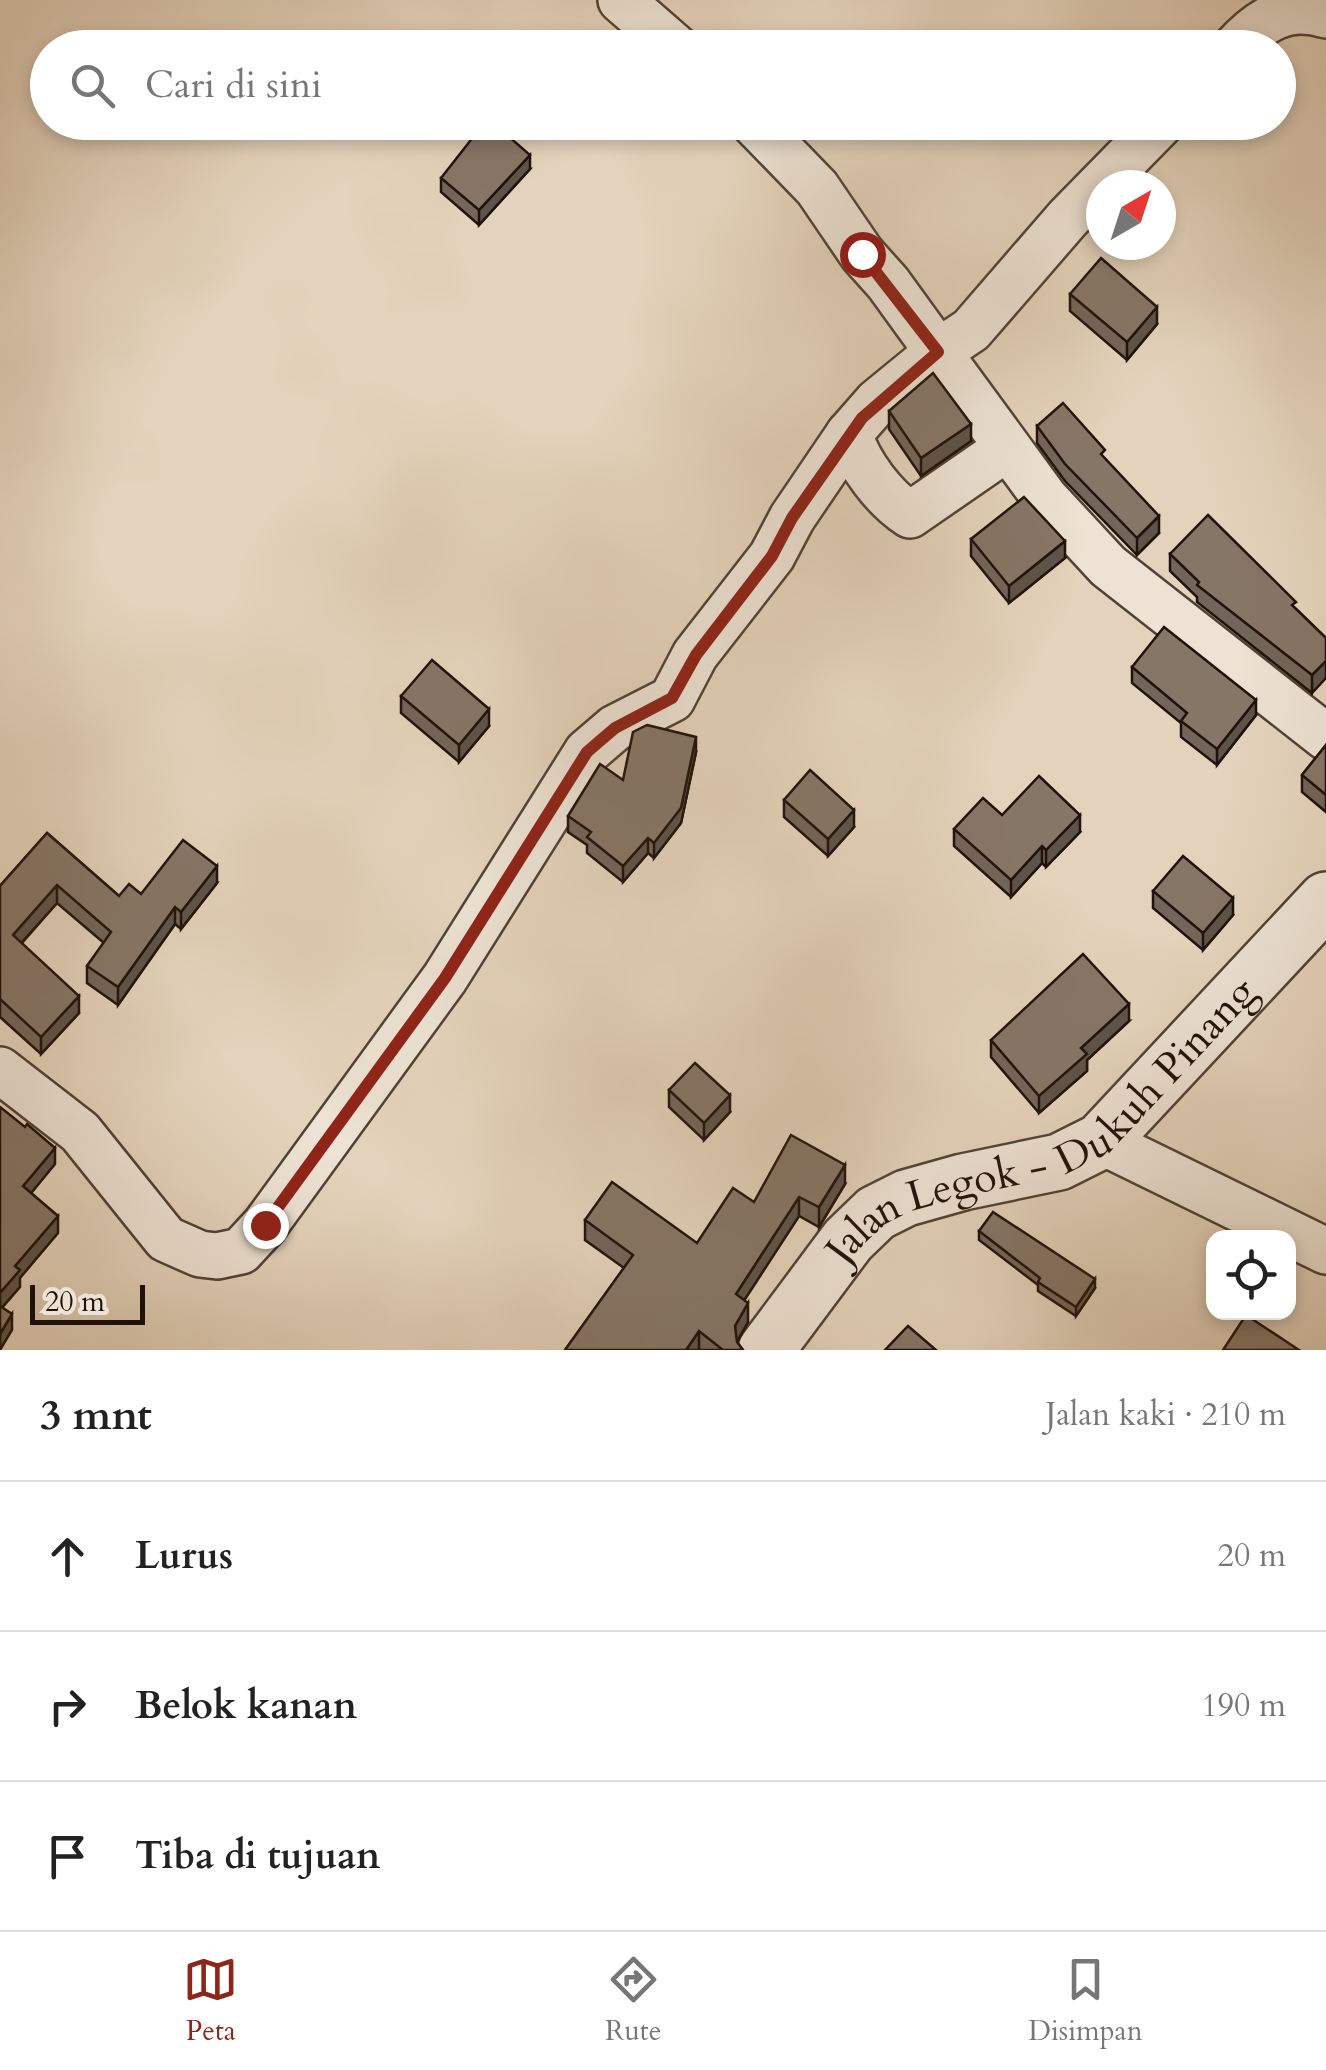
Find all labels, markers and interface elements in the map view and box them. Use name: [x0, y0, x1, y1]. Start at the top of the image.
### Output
search box: [30, 30, 1296, 140]
icon: search: [65, 58, 120, 113]
text: Cari di sini: [145, 59, 322, 111]
north arrow: [1086, 170, 1176, 260]
route start: [840, 232, 886, 278]
street label: Jalan Legok - Dukuh Pinang: [808, 964, 1269, 1280]
route end: [243, 1203, 289, 1249]
map controls: [1206, 1230, 1296, 1320]
button: locate: [1206, 1230, 1296, 1320]
scale bar: [30, 1280, 145, 1324]
text: 20 m: [45, 1283, 105, 1321]
text: 3 mnt: [40, 1387, 152, 1444]
text: Jalan kaki · 210 m: [1045, 1393, 1286, 1437]
icon: ahead: [40, 1529, 95, 1584]
text: Lurus: [135, 1530, 233, 1582]
text: 20 m: [1218, 1534, 1286, 1578]
icon: right: [40, 1679, 95, 1734]
text: Belok kanan: [135, 1680, 357, 1732]
text: 190 m: [1201, 1684, 1286, 1728]
icon: arrive: [40, 1829, 95, 1884]
text: Tiba di tujuan: [135, 1830, 380, 1882]
tab: Peta: [183, 1952, 238, 2050]
tab: Rute: [605, 1952, 661, 2050]
tab: Disimpan: [1028, 1952, 1143, 2050]

